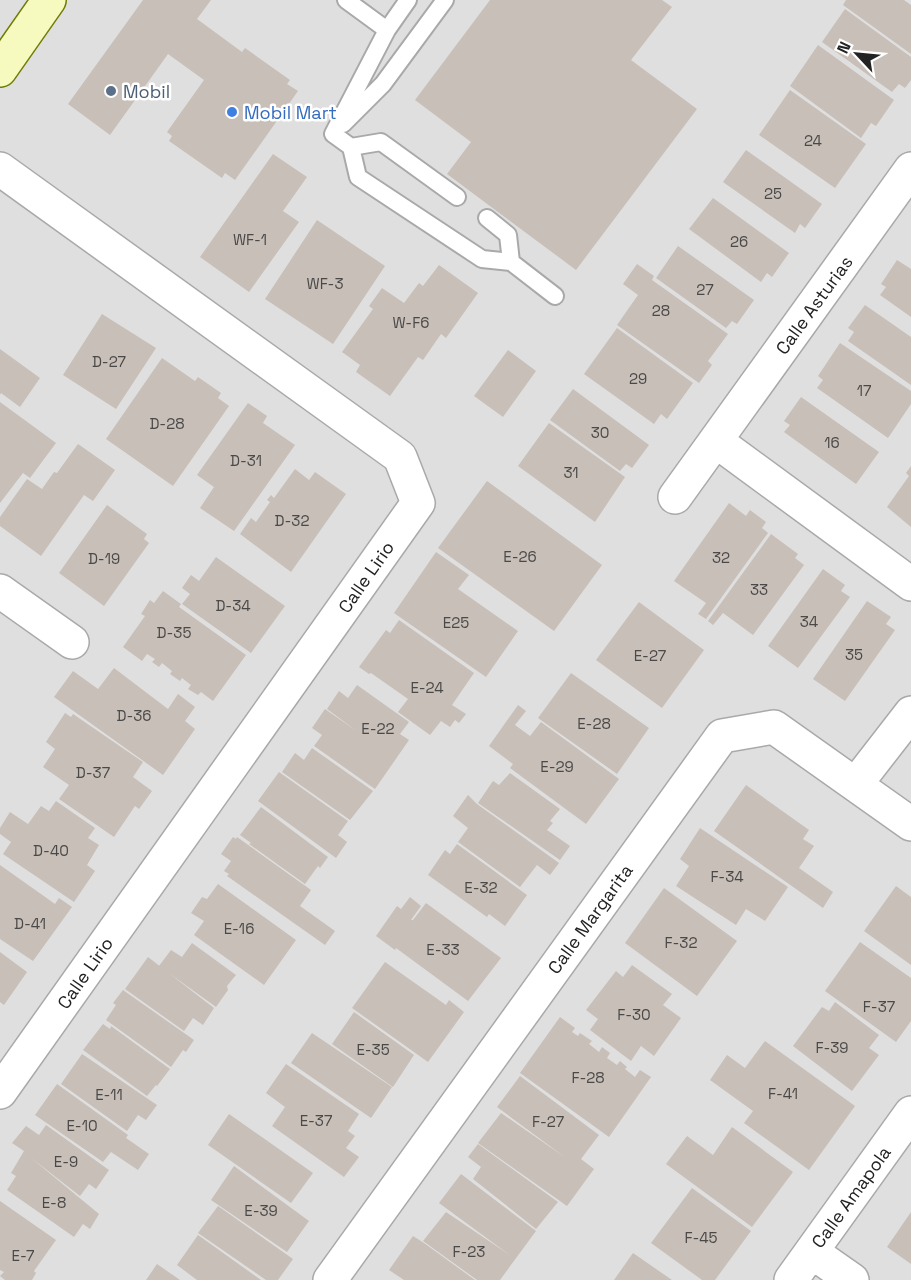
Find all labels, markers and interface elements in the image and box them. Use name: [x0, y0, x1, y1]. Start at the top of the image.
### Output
north arrow: [827, 24, 887, 84]
text: N: [832, 38, 856, 57]
place label: Mobil: [123, 80, 170, 103]
marker: Mobil: [104, 84, 118, 98]
place label: Mobil Mart: [244, 101, 337, 124]
marker: Mobil Mart: [225, 105, 239, 119]
house number: 24: [804, 131, 822, 150]
house number: 25: [764, 184, 782, 203]
house number: WF-1: [233, 230, 267, 249]
house number: 26: [730, 232, 748, 251]
street label: Calle Asturias: [770, 251, 858, 359]
house number: WF-3: [307, 274, 343, 293]
house number: 27: [696, 280, 714, 299]
house number: 28: [652, 301, 670, 320]
house number: W-F6: [393, 313, 429, 332]
house number: D-27: [92, 352, 126, 371]
house number: 29: [629, 369, 647, 388]
house number: 17: [857, 381, 871, 400]
house number: D-28: [149, 414, 185, 433]
house number: 30: [591, 423, 609, 442]
house number: 16: [824, 433, 840, 452]
house number: D-31: [230, 451, 262, 470]
house number: 31: [563, 463, 579, 482]
house number: D-32: [275, 511, 309, 530]
street label: Calle Lirio: [333, 537, 399, 617]
house number: E-26: [503, 547, 537, 566]
house number: 32: [712, 548, 730, 567]
house number: D-19: [88, 549, 120, 568]
house number: 33: [750, 580, 768, 599]
house number: D-34: [215, 596, 251, 615]
house number: 34: [800, 612, 818, 631]
house number: E25: [443, 613, 469, 632]
house number: D-35: [157, 623, 191, 642]
house number: 35: [845, 645, 863, 664]
house number: E-27: [634, 646, 666, 665]
house number: E-24: [410, 678, 444, 697]
house number: D-36: [116, 706, 152, 725]
house number: E-28: [577, 714, 611, 733]
house number: E-22: [361, 719, 395, 738]
house number: E-29: [540, 757, 574, 776]
house number: D-37: [76, 763, 110, 782]
house number: D-40: [33, 841, 69, 860]
street label: Calle Margarita: [542, 860, 638, 978]
house number: F-34: [710, 867, 744, 886]
house number: E-32: [464, 878, 498, 897]
house number: D-41: [14, 914, 46, 933]
house number: E-16: [224, 919, 254, 938]
street label: Calle Lirio: [52, 933, 118, 1013]
house number: F-32: [665, 933, 697, 952]
house number: E-33: [426, 940, 460, 959]
house number: F-37: [863, 997, 895, 1016]
house number: F-30: [617, 1005, 651, 1024]
house number: F-39: [815, 1038, 849, 1057]
house number: E-35: [356, 1040, 390, 1059]
house number: F-28: [571, 1068, 605, 1087]
house number: F-41: [768, 1084, 798, 1103]
house number: E-11: [95, 1085, 123, 1104]
house number: E-37: [300, 1111, 332, 1130]
house number: F-27: [532, 1112, 564, 1131]
house number: E-10: [66, 1116, 98, 1135]
street label: Calle Amapola: [806, 1142, 896, 1252]
house number: E-9: [54, 1152, 78, 1171]
house number: E-8: [42, 1193, 66, 1212]
house number: E-39: [244, 1201, 278, 1220]
house number: F-45: [684, 1228, 718, 1247]
house number: F-23: [453, 1242, 485, 1261]
house number: E-7: [12, 1246, 34, 1265]

